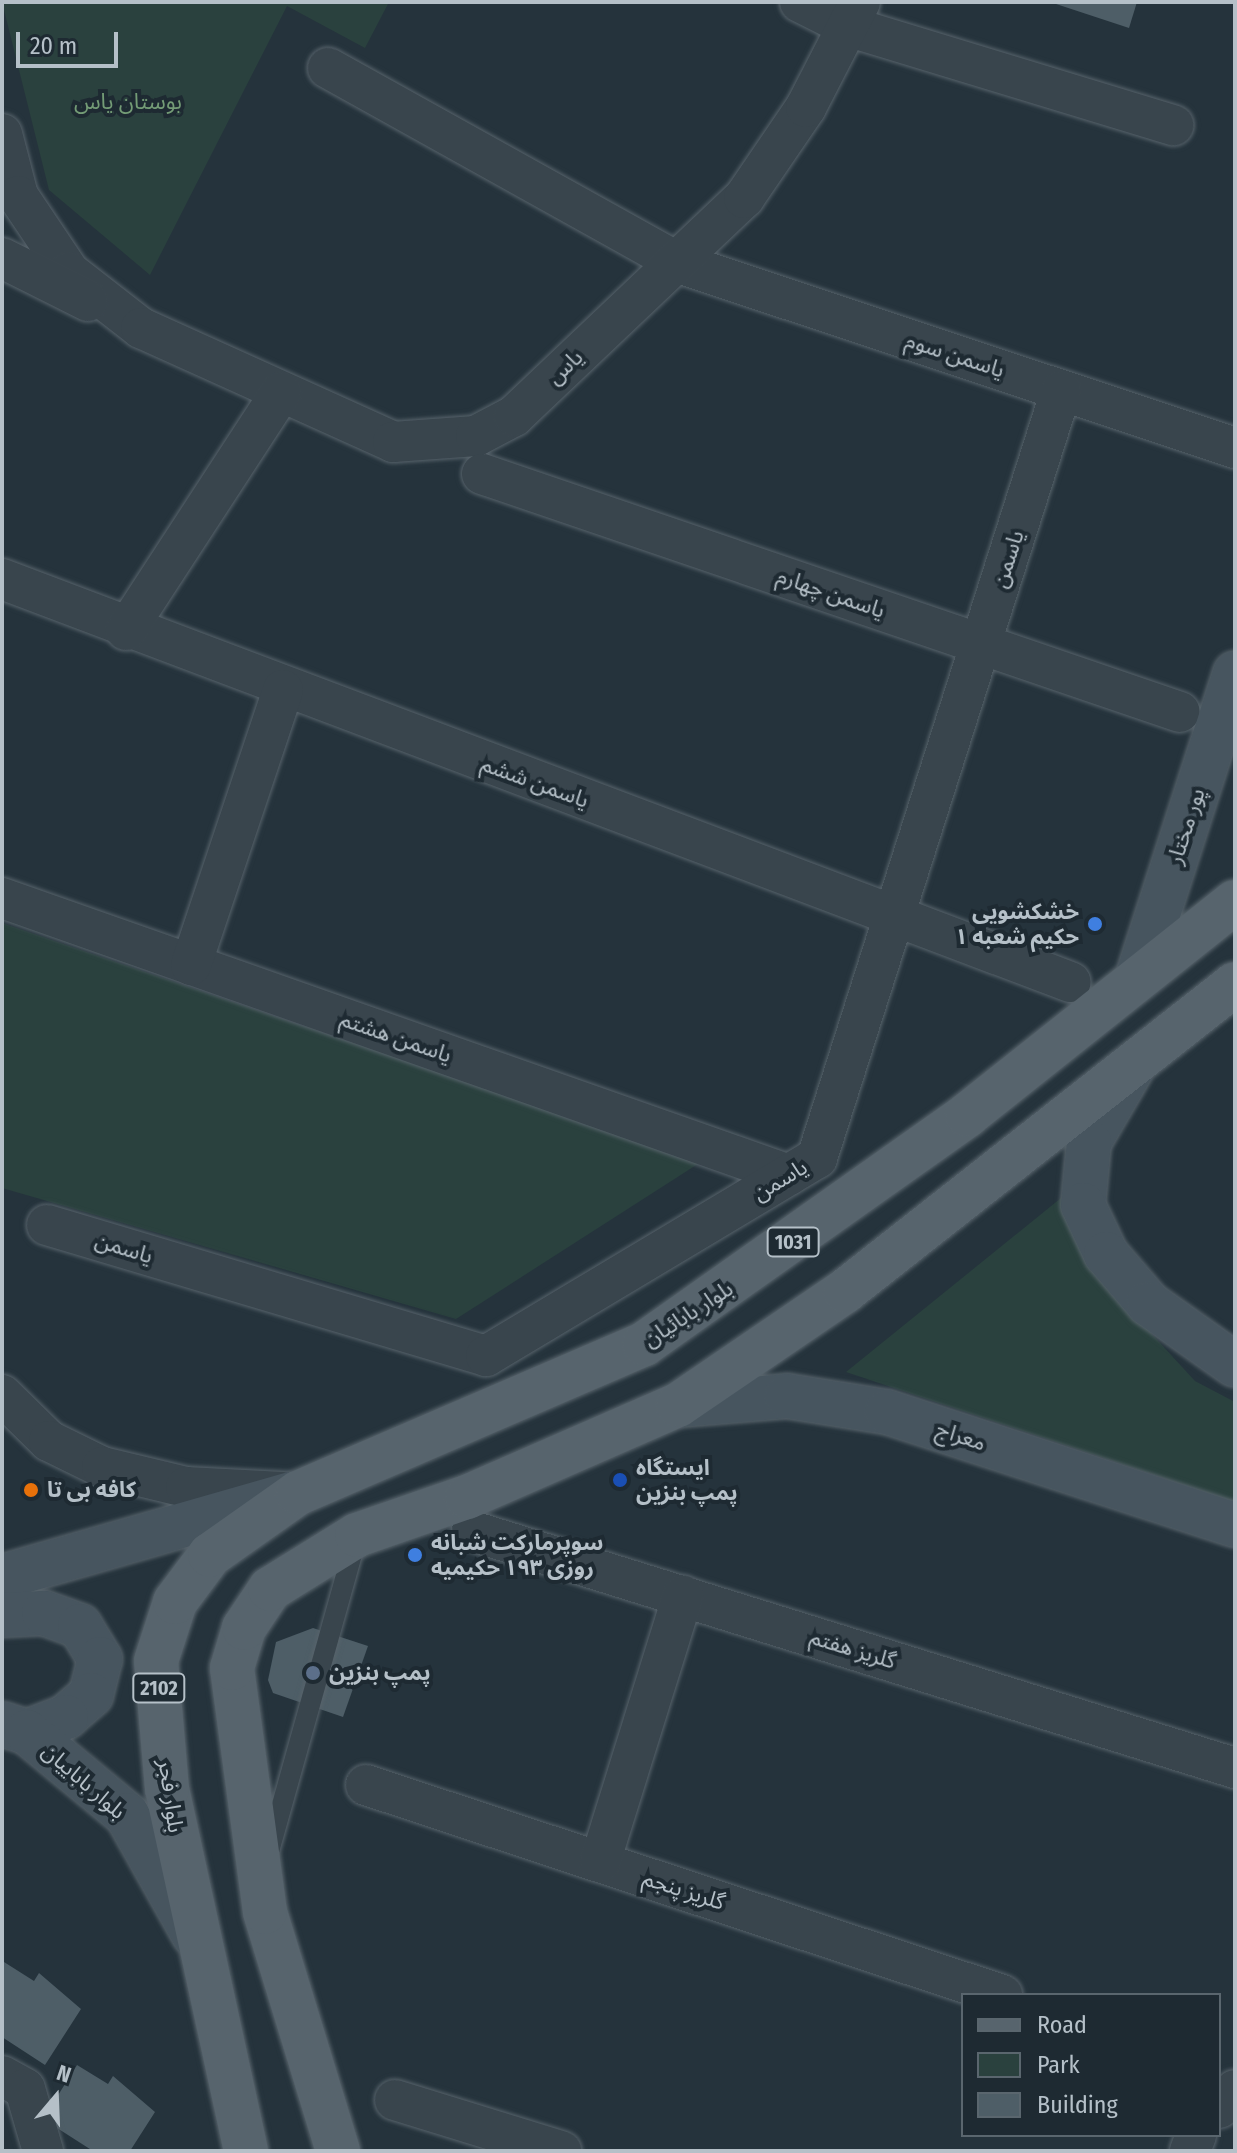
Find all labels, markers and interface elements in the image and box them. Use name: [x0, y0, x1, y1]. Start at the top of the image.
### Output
scale bar: [20, 16, 122, 66]
text: 20 m: [30, 32, 77, 60]
park label: بوستان یاس: [74, 89, 182, 115]
street label: یاسمن سوم: [902, 327, 1008, 383]
street label: یاس: [542, 344, 588, 390]
street label: یاسمن: [986, 527, 1030, 591]
street label: یاسمن چهارم: [774, 562, 888, 624]
street label: یاسمن ششم: [478, 750, 592, 814]
street label: پور مختار: [1161, 785, 1211, 867]
place label: خشکشویی حکیم شعبه ۱: [955, 898, 1079, 950]
marker: خشکشویی حکیم شعبه ۱: [1086, 915, 1104, 933]
street label: یاسمن هشتم: [337, 1006, 455, 1068]
street label: یاسمن: [748, 1153, 812, 1207]
road number: 1031: [765, 1226, 821, 1258]
street label: یاسمن: [92, 1227, 156, 1269]
street label: بلوار بابائیان: [638, 1275, 738, 1353]
street label: معراج: [933, 1416, 989, 1456]
place label: ایستگاه پمپ بنزین: [636, 1454, 738, 1506]
marker: ایستگاه پمپ بنزین: [611, 1471, 629, 1489]
place label: کافه بی تا: [47, 1477, 136, 1503]
marker: کافه بی تا: [22, 1481, 40, 1499]
place label: سوپرمارکت شبانه روزی ۱۹۳ حکیمیه: [431, 1529, 604, 1580]
marker: سوپرمارکت شبانه روزی ۱۹۳ حکیمیه: [406, 1546, 424, 1564]
street label: گلریز هفتم: [807, 1623, 899, 1675]
place label: پمپ بنزین: [329, 1660, 431, 1686]
marker: پمپ بنزین: [304, 1664, 322, 1682]
road number: 2102: [131, 1672, 187, 1704]
street label: بلوار باباییان: [37, 1737, 131, 1825]
street label: بلوار فجر: [153, 1758, 189, 1834]
street label: گلریز پنجم: [640, 1864, 728, 1916]
legend: [961, 1993, 1221, 2137]
text: Road: [1037, 2011, 1087, 2039]
text: Park: [1037, 2051, 1080, 2079]
north arrow: [16, 2057, 96, 2137]
text: N: [53, 2059, 75, 2089]
text: Building: [1037, 2091, 1118, 2119]

